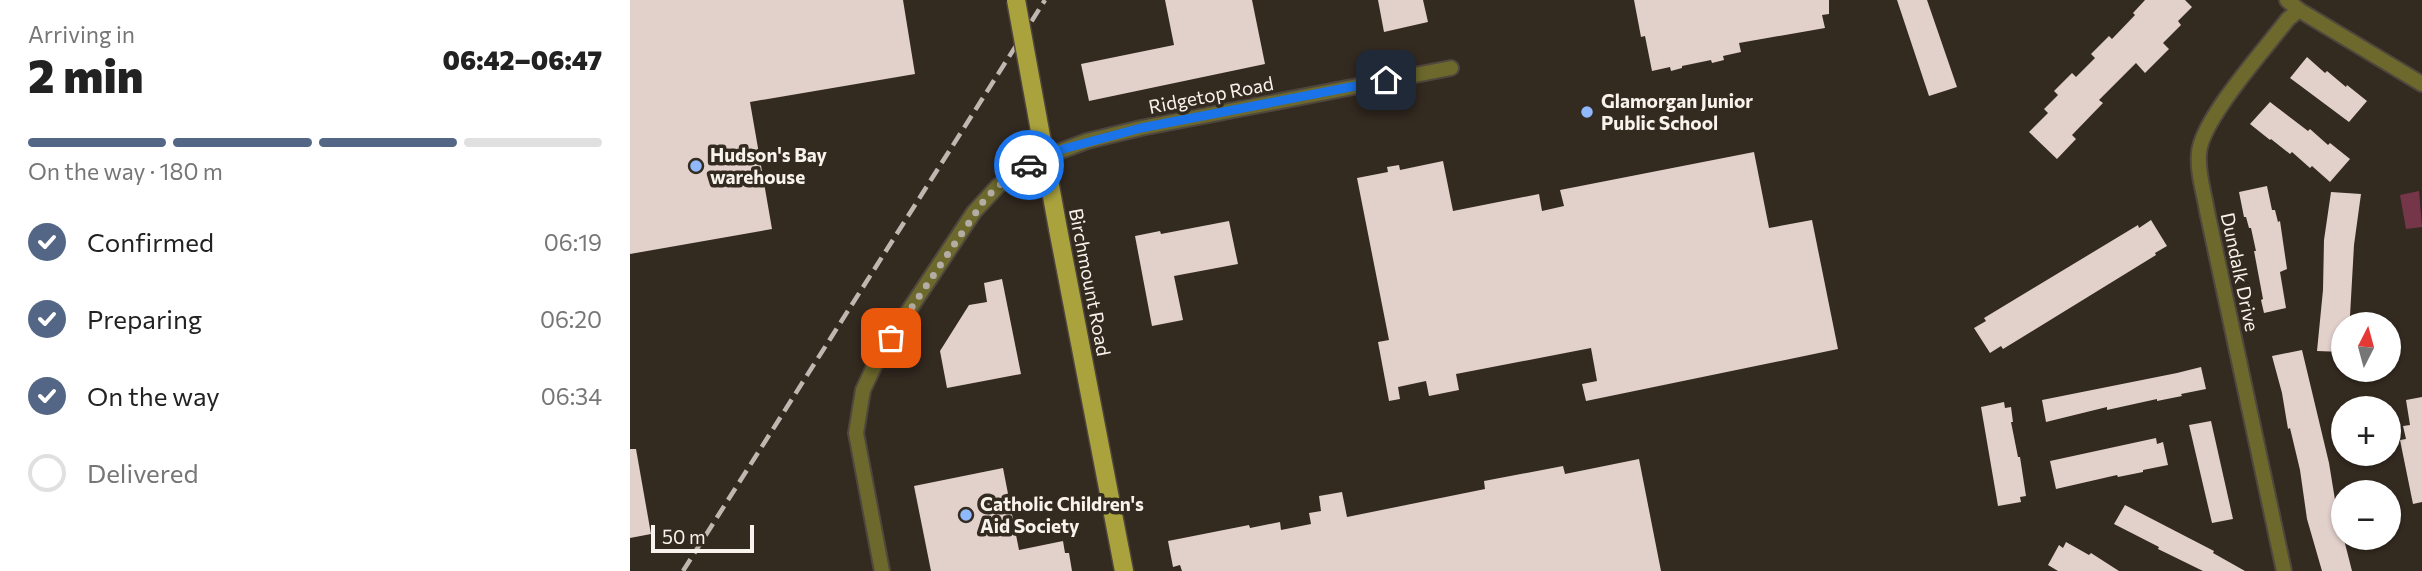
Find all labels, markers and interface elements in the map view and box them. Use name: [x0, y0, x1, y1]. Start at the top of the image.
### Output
text: Arriving in: [28, 20, 135, 48]
text: 06:42–06:47: [443, 44, 602, 75]
text: 2 min: [28, 46, 144, 102]
pin: [1356, 50, 1416, 110]
icon: home: [1367, 61, 1405, 99]
street label: Ridgetop Road: [1146, 71, 1275, 118]
place label: Glamorgan Junior Public School: [1601, 89, 1753, 134]
marker: Glamorgan Junior Public School: [1579, 104, 1595, 120]
courier: [994, 130, 1064, 200]
place label: Hudson's Bay warehouse: [710, 143, 828, 188]
icon: car: [1010, 146, 1048, 184]
text: On the way · 180 m: [28, 157, 223, 185]
marker: Hudson's Bay warehouse: [688, 158, 704, 174]
street label: Birchmount Road: [1065, 206, 1116, 358]
street label: Dundalk Drive: [2217, 210, 2264, 334]
icon: check: [28, 223, 66, 261]
text: Confirmed: [87, 226, 214, 257]
text: 06:19: [544, 228, 602, 256]
icon: check: [28, 300, 66, 338]
text: Preparing: [87, 303, 202, 334]
text: 06:20: [540, 305, 602, 333]
pin: [861, 308, 921, 368]
north arrow: [2331, 312, 2401, 382]
map controls: [2331, 312, 2401, 550]
icon: bag: [872, 319, 910, 357]
icon: check: [28, 377, 66, 415]
text: On the way: [87, 380, 220, 411]
text: 06:34: [541, 382, 602, 410]
button: +: [2331, 396, 2401, 466]
text: Delivered: [87, 457, 198, 488]
button: −: [2331, 480, 2401, 550]
place label: Catholic Children's Aid Society: [980, 492, 1144, 537]
marker: Catholic Children's Aid Society: [958, 507, 974, 523]
scale bar: [651, 522, 754, 554]
text: 50 m: [662, 525, 706, 548]

